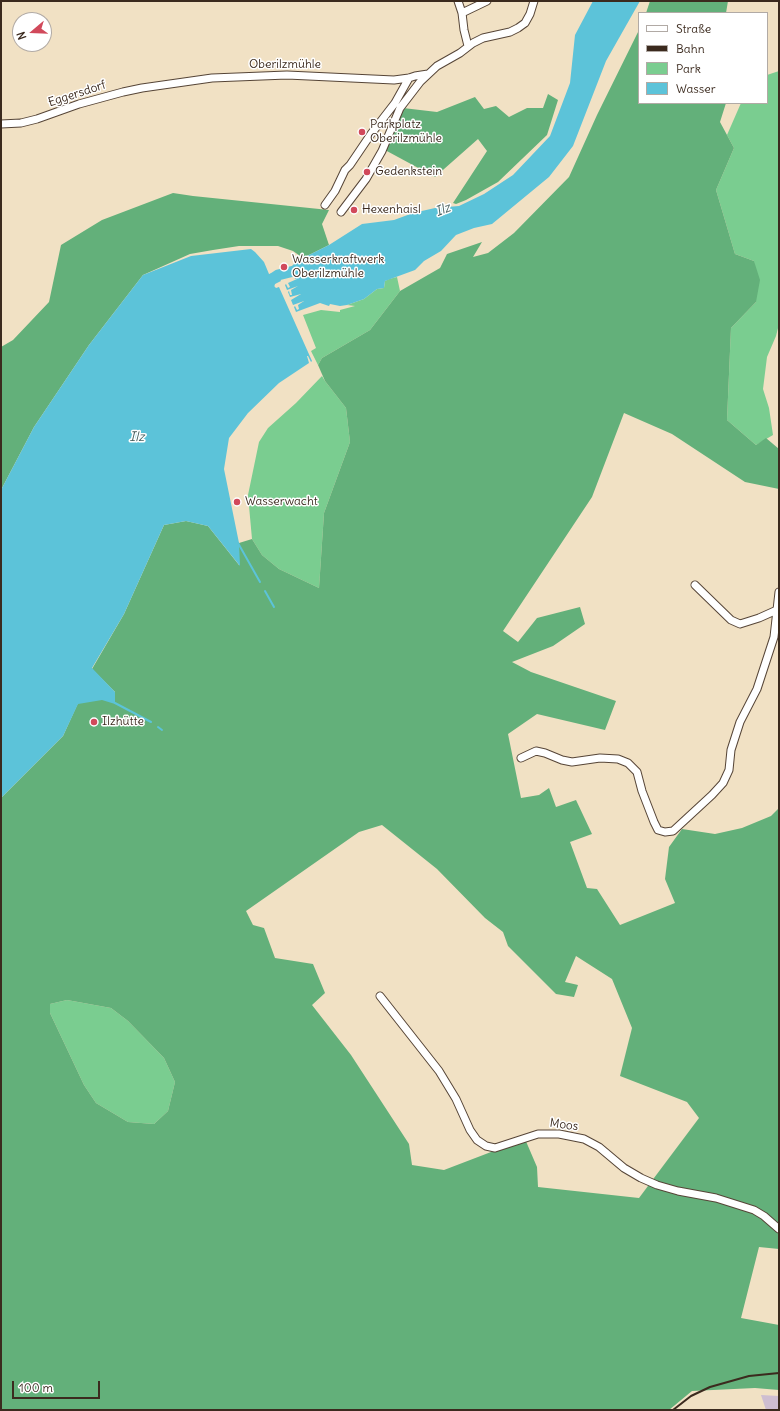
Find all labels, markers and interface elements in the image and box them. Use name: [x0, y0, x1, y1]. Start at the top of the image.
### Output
north arrow: [12, 12, 52, 52]
legend: [638, 12, 768, 104]
text: Straße: [676, 21, 711, 36]
text: N: [14, 30, 29, 41]
text: Bahn: [676, 41, 705, 56]
street label: Oberilzmühle: [249, 58, 321, 72]
text: Park: [676, 61, 701, 76]
street label: Eggersdorf: [46, 78, 108, 110]
text: Wasser: [676, 81, 716, 96]
place label: Parkplatz Oberilzmühle: [370, 118, 442, 146]
marker: Parkplatz Oberilzmühle: [357, 127, 367, 137]
place label: Gedenkstein: [375, 165, 442, 179]
marker: Gedenkstein: [362, 167, 372, 177]
water label: Ilz: [433, 200, 453, 220]
place label: Hexenhaisl: [362, 203, 421, 217]
marker: Hexenhaisl: [349, 205, 359, 215]
place label: Wasserkraftwerk Oberilzmühle: [292, 253, 384, 281]
marker: Wasserkraftwerk Oberilzmühle: [279, 262, 289, 272]
water label: Ilz: [130, 429, 144, 445]
place label: Wasserwacht: [245, 495, 318, 509]
marker: Wasserwacht: [232, 497, 242, 507]
place label: Ilzhütte: [102, 715, 144, 729]
marker: Ilzhütte: [89, 717, 99, 727]
street label: Moos: [549, 1116, 579, 1134]
scale bar: [14, 1373, 102, 1399]
text: 100 m: [19, 1380, 53, 1395]

